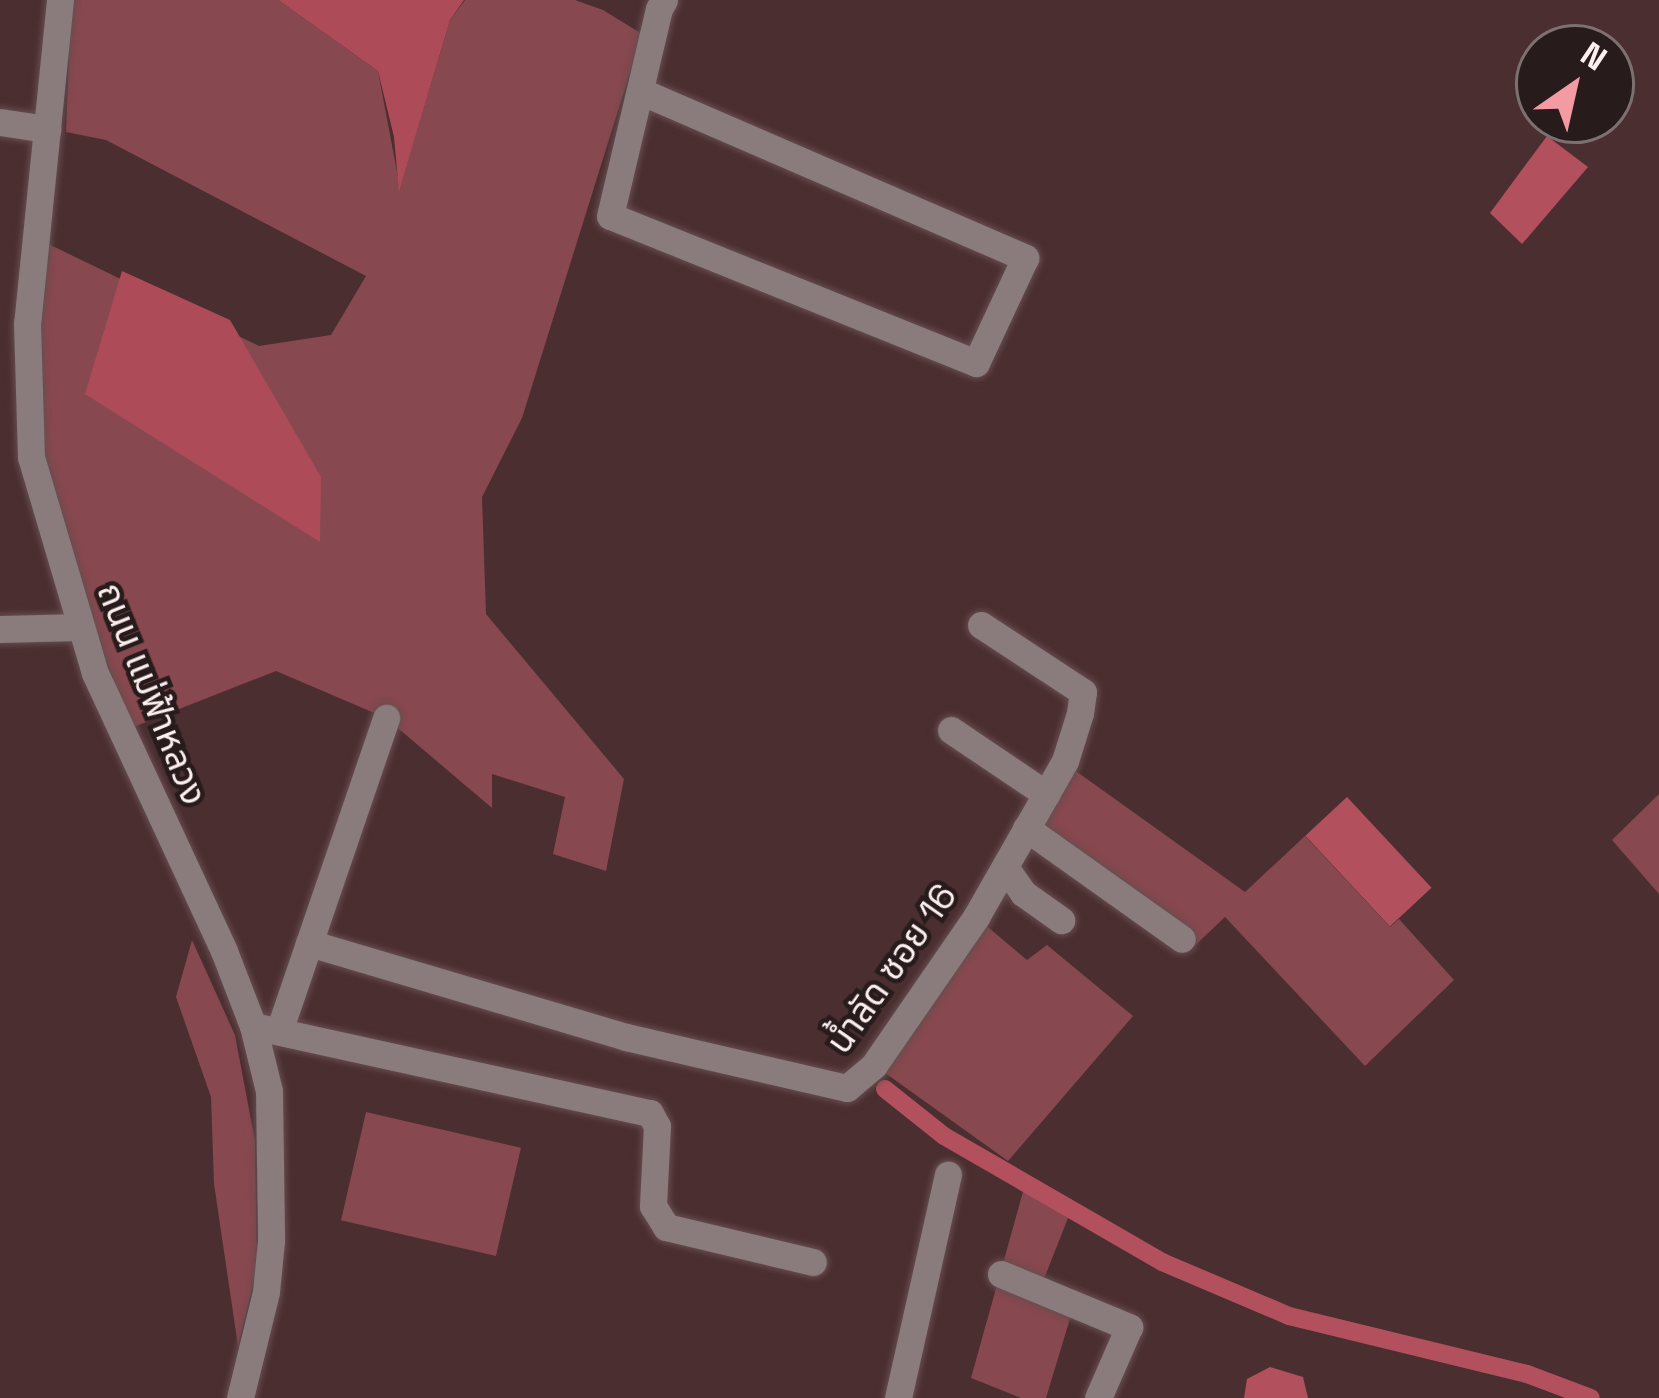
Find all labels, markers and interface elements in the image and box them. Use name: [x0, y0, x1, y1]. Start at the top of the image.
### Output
north arrow: [1515, 24, 1635, 144]
text: N: [1573, 33, 1614, 80]
street label: ถนน แม่ฟ้าหลวง: [87, 577, 215, 811]
street label: น้ำลัด ซอย 16: [818, 876, 966, 1062]

